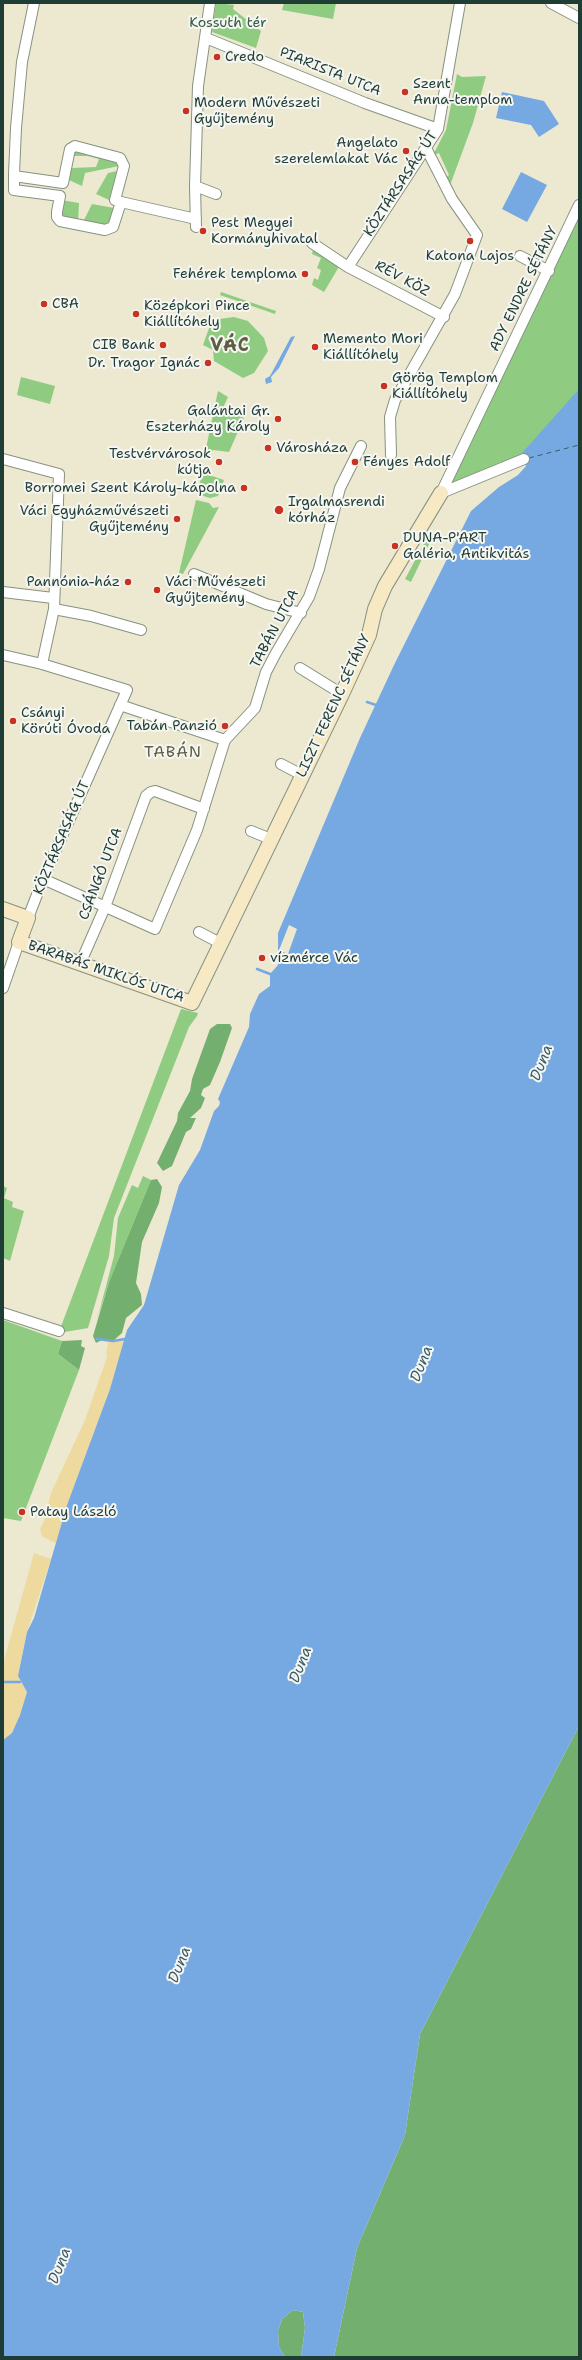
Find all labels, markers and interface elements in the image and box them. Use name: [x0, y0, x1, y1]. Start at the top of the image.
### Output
park label: Kossuth tér: [189, 15, 267, 31]
street label: PIARISTA UTCA: [277, 44, 383, 100]
place label: Credo: [225, 49, 264, 65]
marker: Credo: [212, 52, 222, 62]
place label: Szent Anna-templom: [413, 76, 512, 108]
marker: Szent Anna-templom: [400, 87, 410, 97]
place label: Modern Művészeti Gyűjtemény: [194, 95, 320, 128]
marker: Modern Művészeti Gyűjtemény: [181, 106, 191, 116]
street label: KÖZTÁRSASÁG ÚT: [361, 128, 441, 240]
place label: Angelato szerelemlakat Vác: [274, 135, 398, 168]
marker: Angelato szerelemlakat Vác: [401, 146, 411, 156]
place label: Pest Megyei Kormányhivatal: [211, 215, 318, 248]
street label: ADY ENDRE SÉTÁNY: [486, 224, 562, 354]
marker: Pest Megyei Kormányhivatal: [198, 226, 208, 236]
marker: Katona Lajos: [465, 236, 475, 246]
place label: Katona Lajos: [426, 248, 514, 264]
street label: RÉV KÖZ: [372, 258, 432, 300]
place label: Fehérek temploma: [173, 266, 297, 282]
marker: Fehérek temploma: [300, 269, 310, 279]
place label: CBA: [52, 296, 79, 312]
place label: Középkori Pince Kiállítóhely: [144, 298, 250, 330]
marker: CBA: [39, 299, 49, 309]
marker: Középkori Pince Kiállítóhely: [131, 309, 141, 319]
place label: Memento Mori Kiállítóhely: [323, 331, 423, 364]
district label: VÁC: [210, 335, 250, 357]
place label: CIB Bank: [92, 337, 155, 353]
marker: CIB Bank: [158, 340, 168, 350]
marker: Memento Mori Kiállítóhely: [310, 342, 320, 352]
place label: Dr. Tragor Ignác: [88, 355, 200, 371]
marker: Dr. Tragor Ignác: [203, 358, 213, 368]
place label: Görög Templom Kiállítóhely: [392, 370, 498, 402]
marker: Görög Templom Kiállítóhely: [379, 381, 389, 391]
place label: Galántai Gr. Eszterházy Károly: [146, 403, 270, 436]
marker: Galántai Gr. Eszterházy Károly: [273, 414, 283, 424]
place label: Városháza: [276, 440, 348, 456]
marker: Városháza: [263, 443, 273, 453]
place label: Testvérvárosok kútja: [109, 446, 211, 478]
place label: Fényes Adolf: [363, 454, 450, 470]
marker: Testvérvárosok kútja: [214, 457, 224, 467]
marker: Fényes Adolf: [350, 457, 360, 467]
place label: Borromei Szent Károly-kápolna: [25, 480, 236, 496]
marker: Borromei Szent Károly-kápolna: [239, 483, 249, 493]
place label: Irgalmasrendi kórház: [288, 494, 385, 526]
place label: Váci Egyházművészeti Gyűjtemény: [19, 503, 169, 536]
marker: Irgalmasrendi kórház: [273, 504, 285, 516]
marker: Váci Egyházművészeti Gyűjtemény: [172, 514, 182, 524]
place label: DUNA-P'ART Galéria, Antikvitás: [403, 530, 530, 562]
marker: DUNA-P'ART Galéria, Antikvitás: [390, 541, 400, 551]
place label: Pannónia-ház: [26, 574, 120, 590]
place label: Váci Művészeti Gyűjtemény: [165, 574, 266, 606]
marker: Pannónia-ház: [123, 577, 133, 587]
marker: Váci Művészeti Gyűjtemény: [152, 585, 162, 595]
street label: TABÁN UTCA: [247, 587, 303, 671]
street label: LISZT FERENC SÉTÁNY: [293, 632, 375, 780]
place label: Csányi Körúti Óvoda: [21, 705, 110, 738]
marker: Csányi Körúti Óvoda: [8, 716, 18, 726]
place label: Tabán Panzió: [126, 718, 217, 734]
marker: Tabán Panzió: [220, 721, 230, 731]
district label: TABÁN: [144, 743, 202, 763]
street label: KÖZTÁRSASÁG ÚT: [30, 778, 94, 898]
street label: CSÁNGÓ UTCA: [76, 825, 126, 923]
street label: BARABÁS MIKLÓS UTCA: [26, 937, 186, 1007]
place label: vízmérce Vác: [270, 950, 358, 966]
marker: vízmérce Vác: [257, 953, 267, 963]
water label: Duna: [527, 1042, 557, 1084]
water label: Duna: [407, 1343, 437, 1385]
place label: Patay László: [30, 1504, 116, 1520]
marker: Patay László: [17, 1507, 27, 1517]
water label: Duna: [286, 1644, 316, 1686]
water label: Duna: [165, 1944, 195, 1986]
water label: Duna: [45, 2245, 75, 2287]

